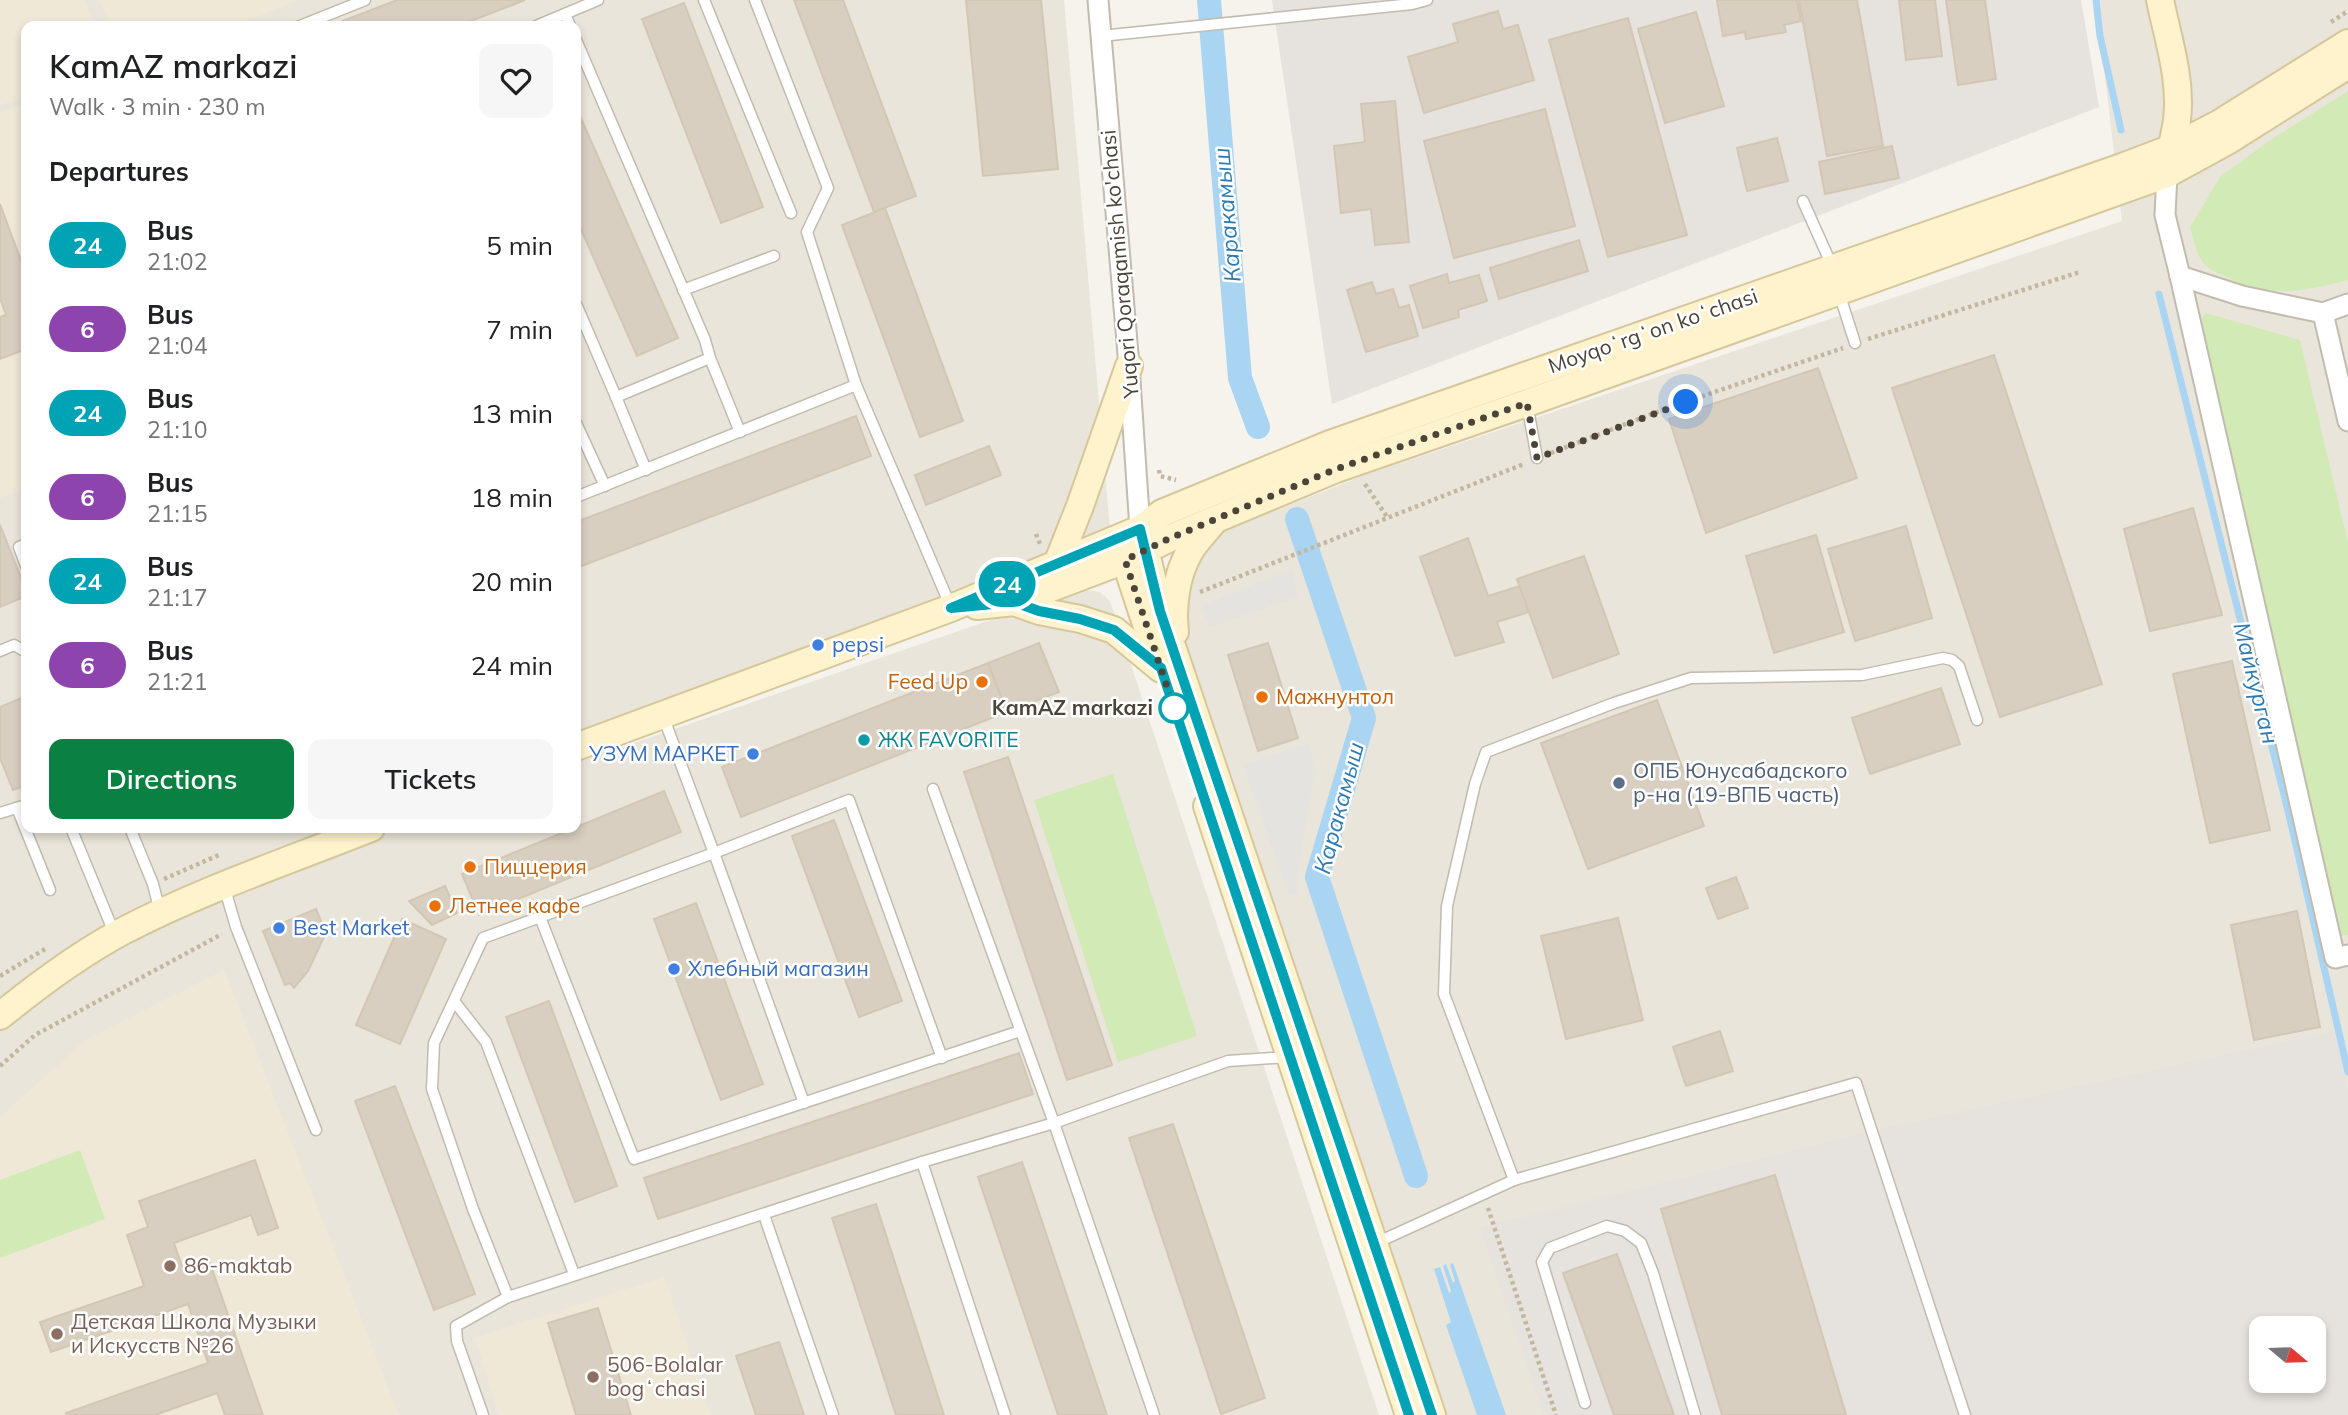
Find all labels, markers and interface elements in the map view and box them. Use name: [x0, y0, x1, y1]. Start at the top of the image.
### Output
button: heart: [479, 44, 553, 118]
text: KamAZ markazi: [49, 45, 297, 86]
text: Walk · 3 min · 230 m: [49, 92, 266, 121]
street label: Yuqori Qoraqamish ko'chasi: [1094, 129, 1144, 400]
water label: Каракамыш: [1206, 147, 1247, 284]
text: Departures: [49, 155, 189, 188]
text: Bus: [147, 214, 193, 247]
text: 5 min: [486, 229, 553, 262]
text: 24: [73, 230, 102, 260]
text: 21:02: [147, 247, 207, 276]
street label: Moyqoʻrgʻon koʻchasi: [1544, 282, 1761, 378]
text: Bus: [147, 298, 193, 331]
text: 7 min: [486, 313, 553, 346]
text: 6: [80, 314, 95, 344]
text: 21:04: [147, 331, 207, 360]
text: Bus: [147, 382, 193, 415]
your location: [1668, 384, 1703, 419]
text: 13 min: [471, 397, 553, 430]
text: 24: [73, 398, 102, 428]
text: 21:10: [147, 415, 207, 444]
text: Bus: [147, 466, 193, 499]
text: 18 min: [471, 481, 553, 514]
text: 6: [80, 482, 95, 512]
text: 21:15: [147, 499, 207, 528]
text: Bus: [147, 550, 193, 583]
line badge: 24: [976, 561, 1038, 607]
text: 20 min: [471, 565, 553, 598]
text: 24: [73, 566, 102, 596]
text: 24: [993, 569, 1021, 599]
text: 21:17: [147, 583, 207, 612]
water label: Майкурган: [2227, 619, 2286, 747]
place label: pepsi: [832, 631, 884, 657]
text: Bus: [147, 634, 193, 667]
marker: pepsi: [810, 637, 826, 653]
text: 24 min: [471, 649, 553, 682]
text: 6: [80, 650, 95, 680]
text: 21:21: [147, 667, 207, 696]
place label: Feed Up: [888, 668, 968, 694]
marker: Feed Up: [974, 674, 990, 690]
place label: Мажнунтол: [1276, 683, 1394, 709]
marker: Мажнунтол: [1254, 689, 1270, 705]
marker: KamAZ markazi: [1159, 693, 1189, 723]
place label: KamAZ markazi: [992, 694, 1153, 720]
place label: ЖК FAVORITE: [878, 726, 1019, 752]
marker: ЖК FAVORITE: [856, 732, 872, 748]
button: Directions: [49, 739, 294, 819]
button: Tickets: [308, 739, 553, 819]
water label: Каракамыш: [1307, 739, 1370, 877]
place label: УЗУМ МАРКЕТ: [588, 740, 739, 766]
marker: УЗУМ МАРКЕТ: [745, 746, 761, 762]
place label: ОПБ Юнусабадского р-на (19-ВПБ часть): [1633, 757, 1848, 807]
marker: ОПБ Юнусабадского р-на (19-ВПБ часть): [1611, 775, 1627, 791]
place label: Пиццерия: [484, 853, 587, 879]
marker: Пиццерия: [462, 859, 478, 875]
place label: Летнее кафе: [449, 892, 580, 918]
marker: Летнее кафе: [427, 898, 443, 914]
place label: Best Market: [293, 914, 409, 940]
marker: Best Market: [271, 920, 287, 936]
place label: Хлебный магазин: [688, 955, 869, 981]
marker: Хлебный магазин: [666, 961, 682, 977]
place label: 86-maktab: [184, 1252, 292, 1278]
marker: 86-maktab: [162, 1258, 178, 1274]
place label: Детская Школа Музыки и Искусств №26: [71, 1308, 317, 1358]
north arrow: [2249, 1316, 2326, 1393]
map controls: [2249, 1316, 2326, 1393]
marker: Детская Школа Музыки и Искусств №26: [49, 1326, 65, 1342]
place label: 506-Bolalar bogʻchasi: [607, 1351, 723, 1401]
marker: 506-Bolalar bogʻchasi: [585, 1369, 601, 1385]

